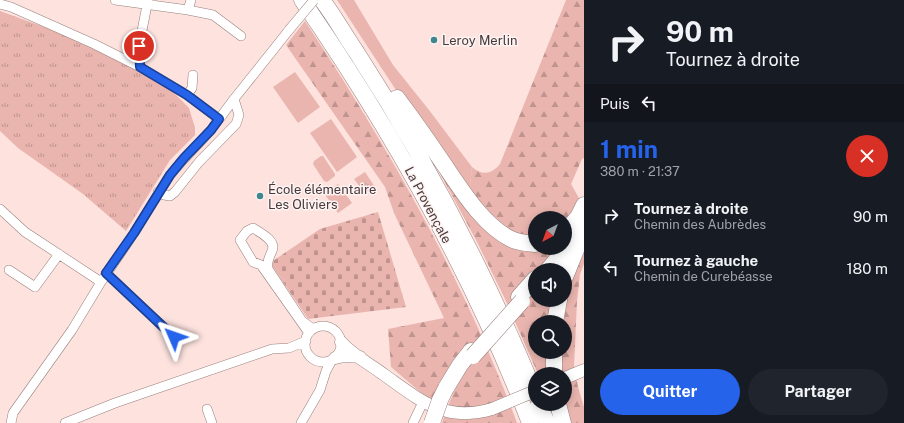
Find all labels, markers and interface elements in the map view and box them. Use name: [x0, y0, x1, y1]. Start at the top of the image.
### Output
text: 90 m: [666, 15, 734, 48]
icon: right: [600, 16, 652, 68]
pin: [122, 29, 156, 63]
place label: Leroy Merlin: [442, 33, 517, 48]
icon: arrive: [128, 35, 150, 57]
marker: Leroy Merlin: [429, 35, 439, 45]
text: Tournez à droite: [666, 49, 800, 70]
icon: left: [638, 92, 660, 114]
text: Puis: [600, 95, 630, 112]
text: 1 min: [600, 135, 658, 163]
button: close: [846, 135, 888, 177]
street label: La Provençale: [402, 164, 454, 246]
text: 380 m · 21:37: [600, 164, 680, 179]
place label: École élémentaire Les Oliviers: [268, 181, 376, 212]
marker: École élémentaire Les Oliviers: [255, 191, 265, 201]
text: Tournez à droite: [634, 200, 748, 217]
icon: right: [600, 205, 622, 227]
text: 90 m: [853, 208, 888, 225]
north arrow: [528, 211, 572, 255]
map controls: [528, 211, 572, 411]
text: Chemin des Aubrèdes: [634, 217, 766, 232]
text: Tournez à gauche: [634, 252, 758, 269]
icon: left: [600, 257, 622, 279]
text: 180 m: [846, 260, 888, 277]
button: sound: [528, 263, 572, 307]
text: Chemin de Curebéasse: [634, 269, 773, 284]
button: search: [528, 315, 572, 359]
position arrow: [153, 316, 195, 358]
button: layers: [528, 367, 572, 411]
button: Quitter: [600, 369, 740, 415]
button: Partager: [748, 369, 888, 415]

